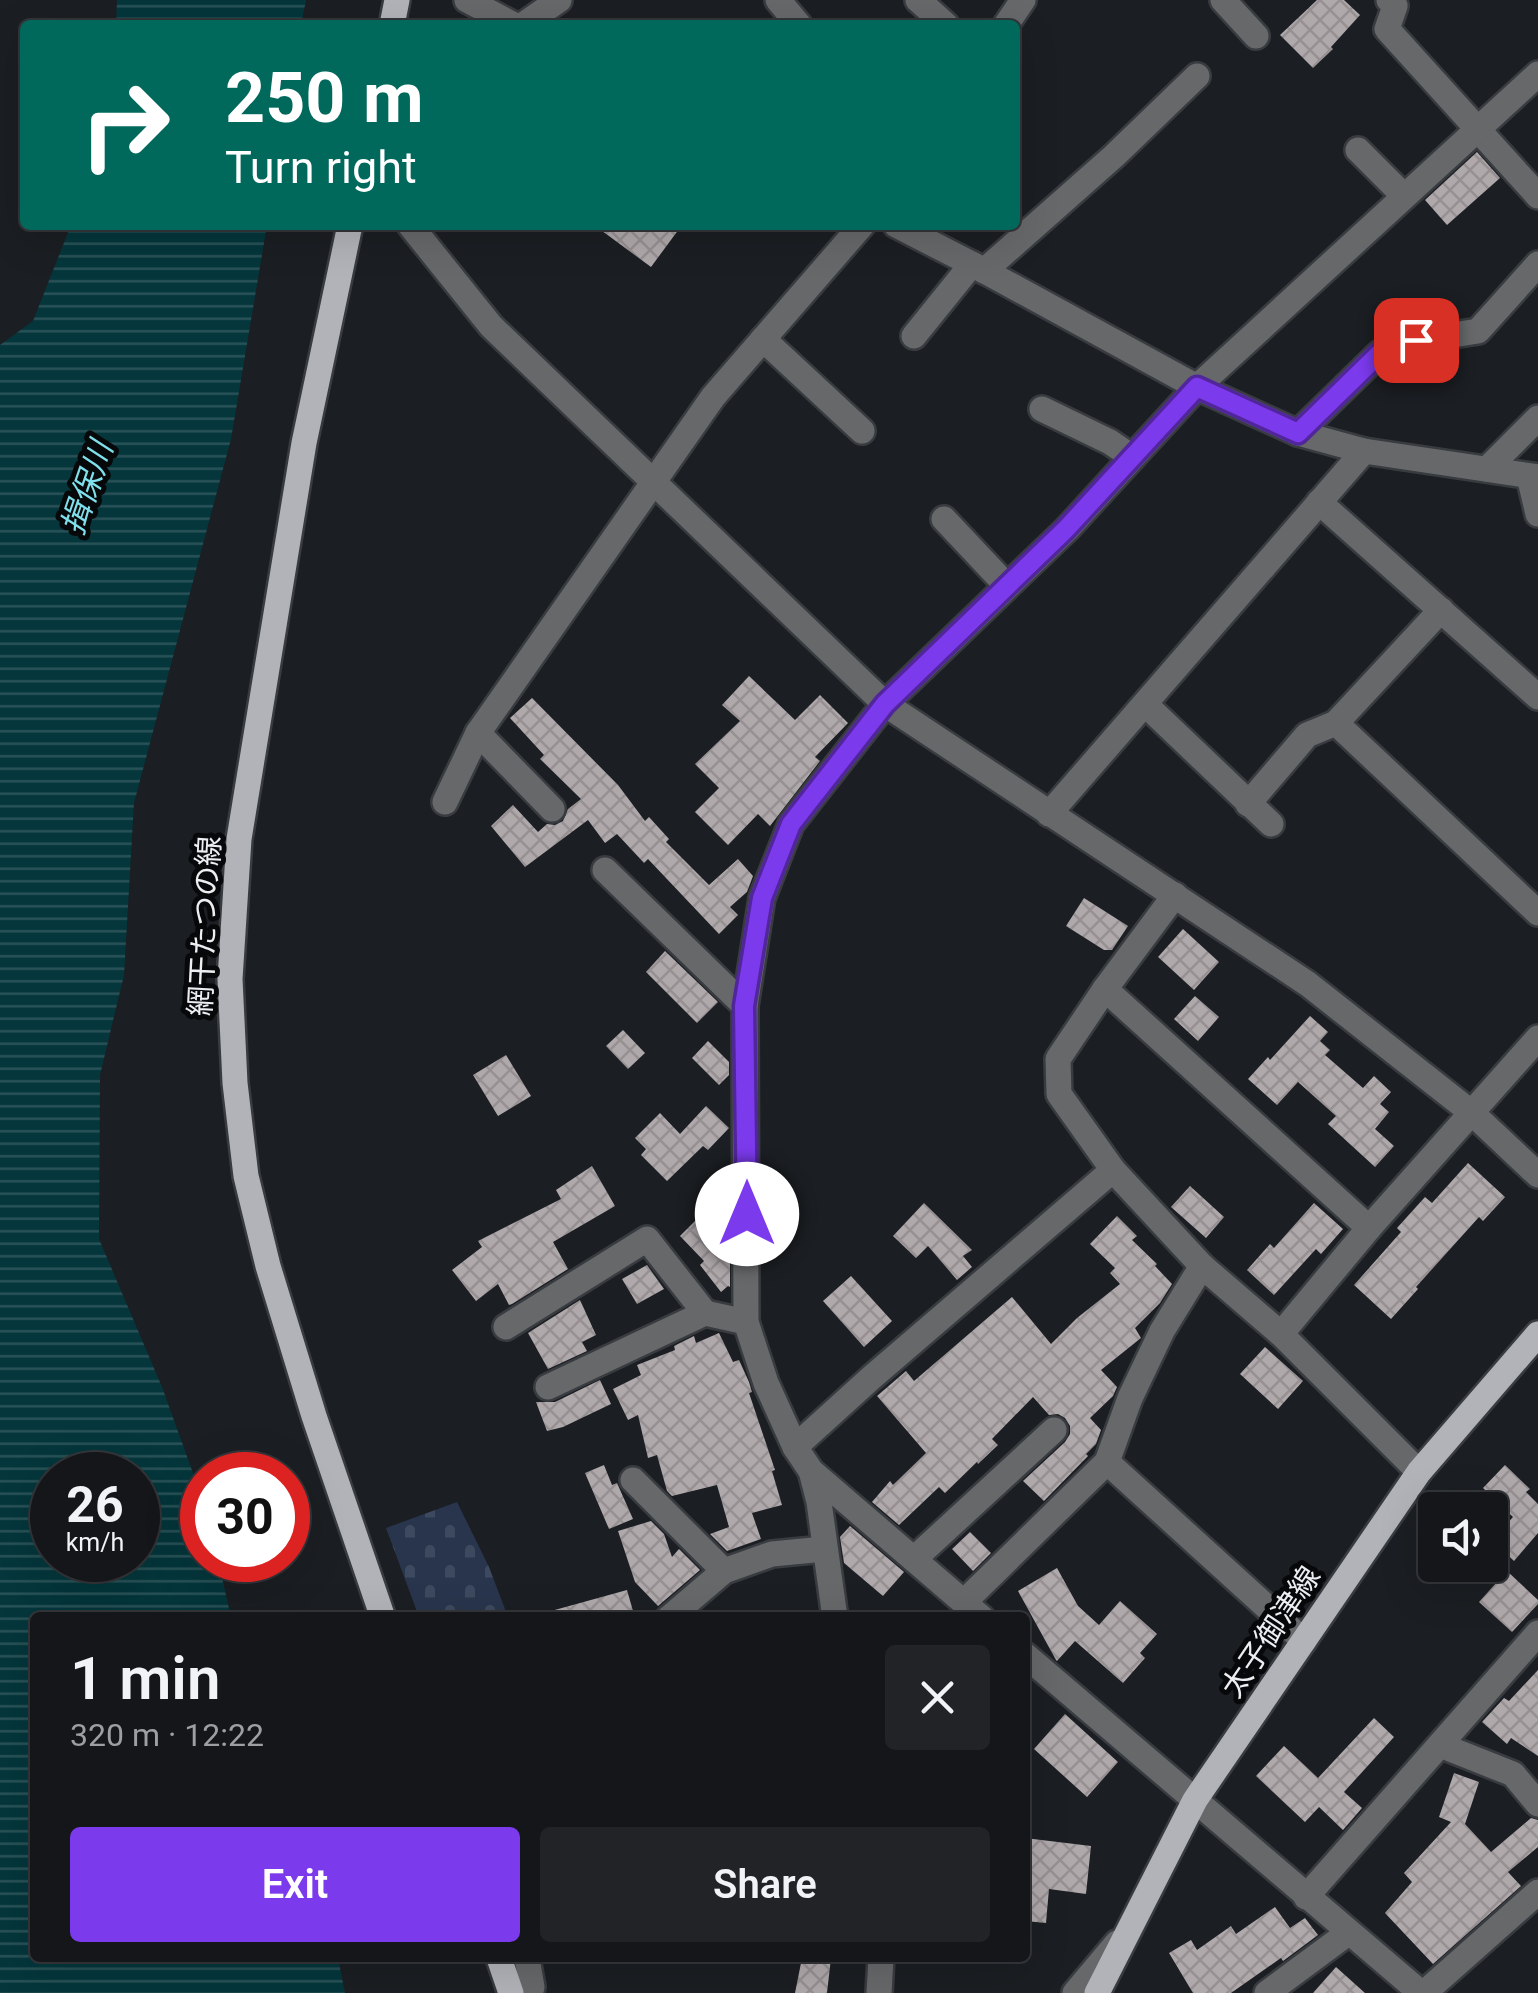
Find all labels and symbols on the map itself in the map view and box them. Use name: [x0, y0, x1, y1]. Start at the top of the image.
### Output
pin: [1374, 298, 1459, 383]
water label: 揖保川: [53, 434, 122, 540]
street label: 網干たつの線: [182, 835, 227, 1017]
position arrow: [695, 1162, 799, 1266]
speed limit sign: 30: [180, 1452, 310, 1582]
street label: 太子御津線: [1214, 1560, 1327, 1704]

